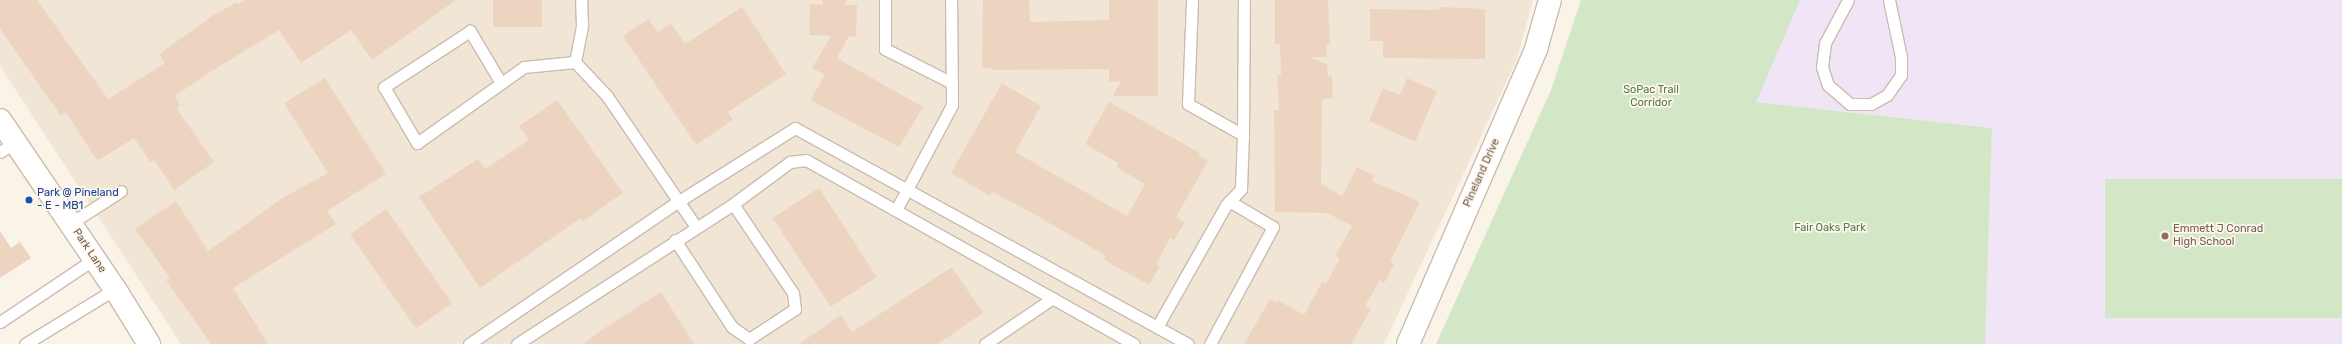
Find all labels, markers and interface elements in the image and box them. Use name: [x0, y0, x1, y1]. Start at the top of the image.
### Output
park label: SoPac Trail Corridor: [1623, 84, 1679, 110]
street label: Pineland Drive: [1461, 137, 1503, 209]
place label: Park @ Pineland - E - MB1: [37, 187, 119, 213]
marker: Park @ Pineland - E - MB1: [24, 195, 34, 205]
park label: Fair Oaks Park: [1794, 221, 1866, 235]
place label: Emmett J Conrad High School: [2173, 223, 2263, 249]
street label: Park Lane: [69, 226, 109, 276]
marker: Emmett J Conrad High School: [2160, 231, 2170, 241]

